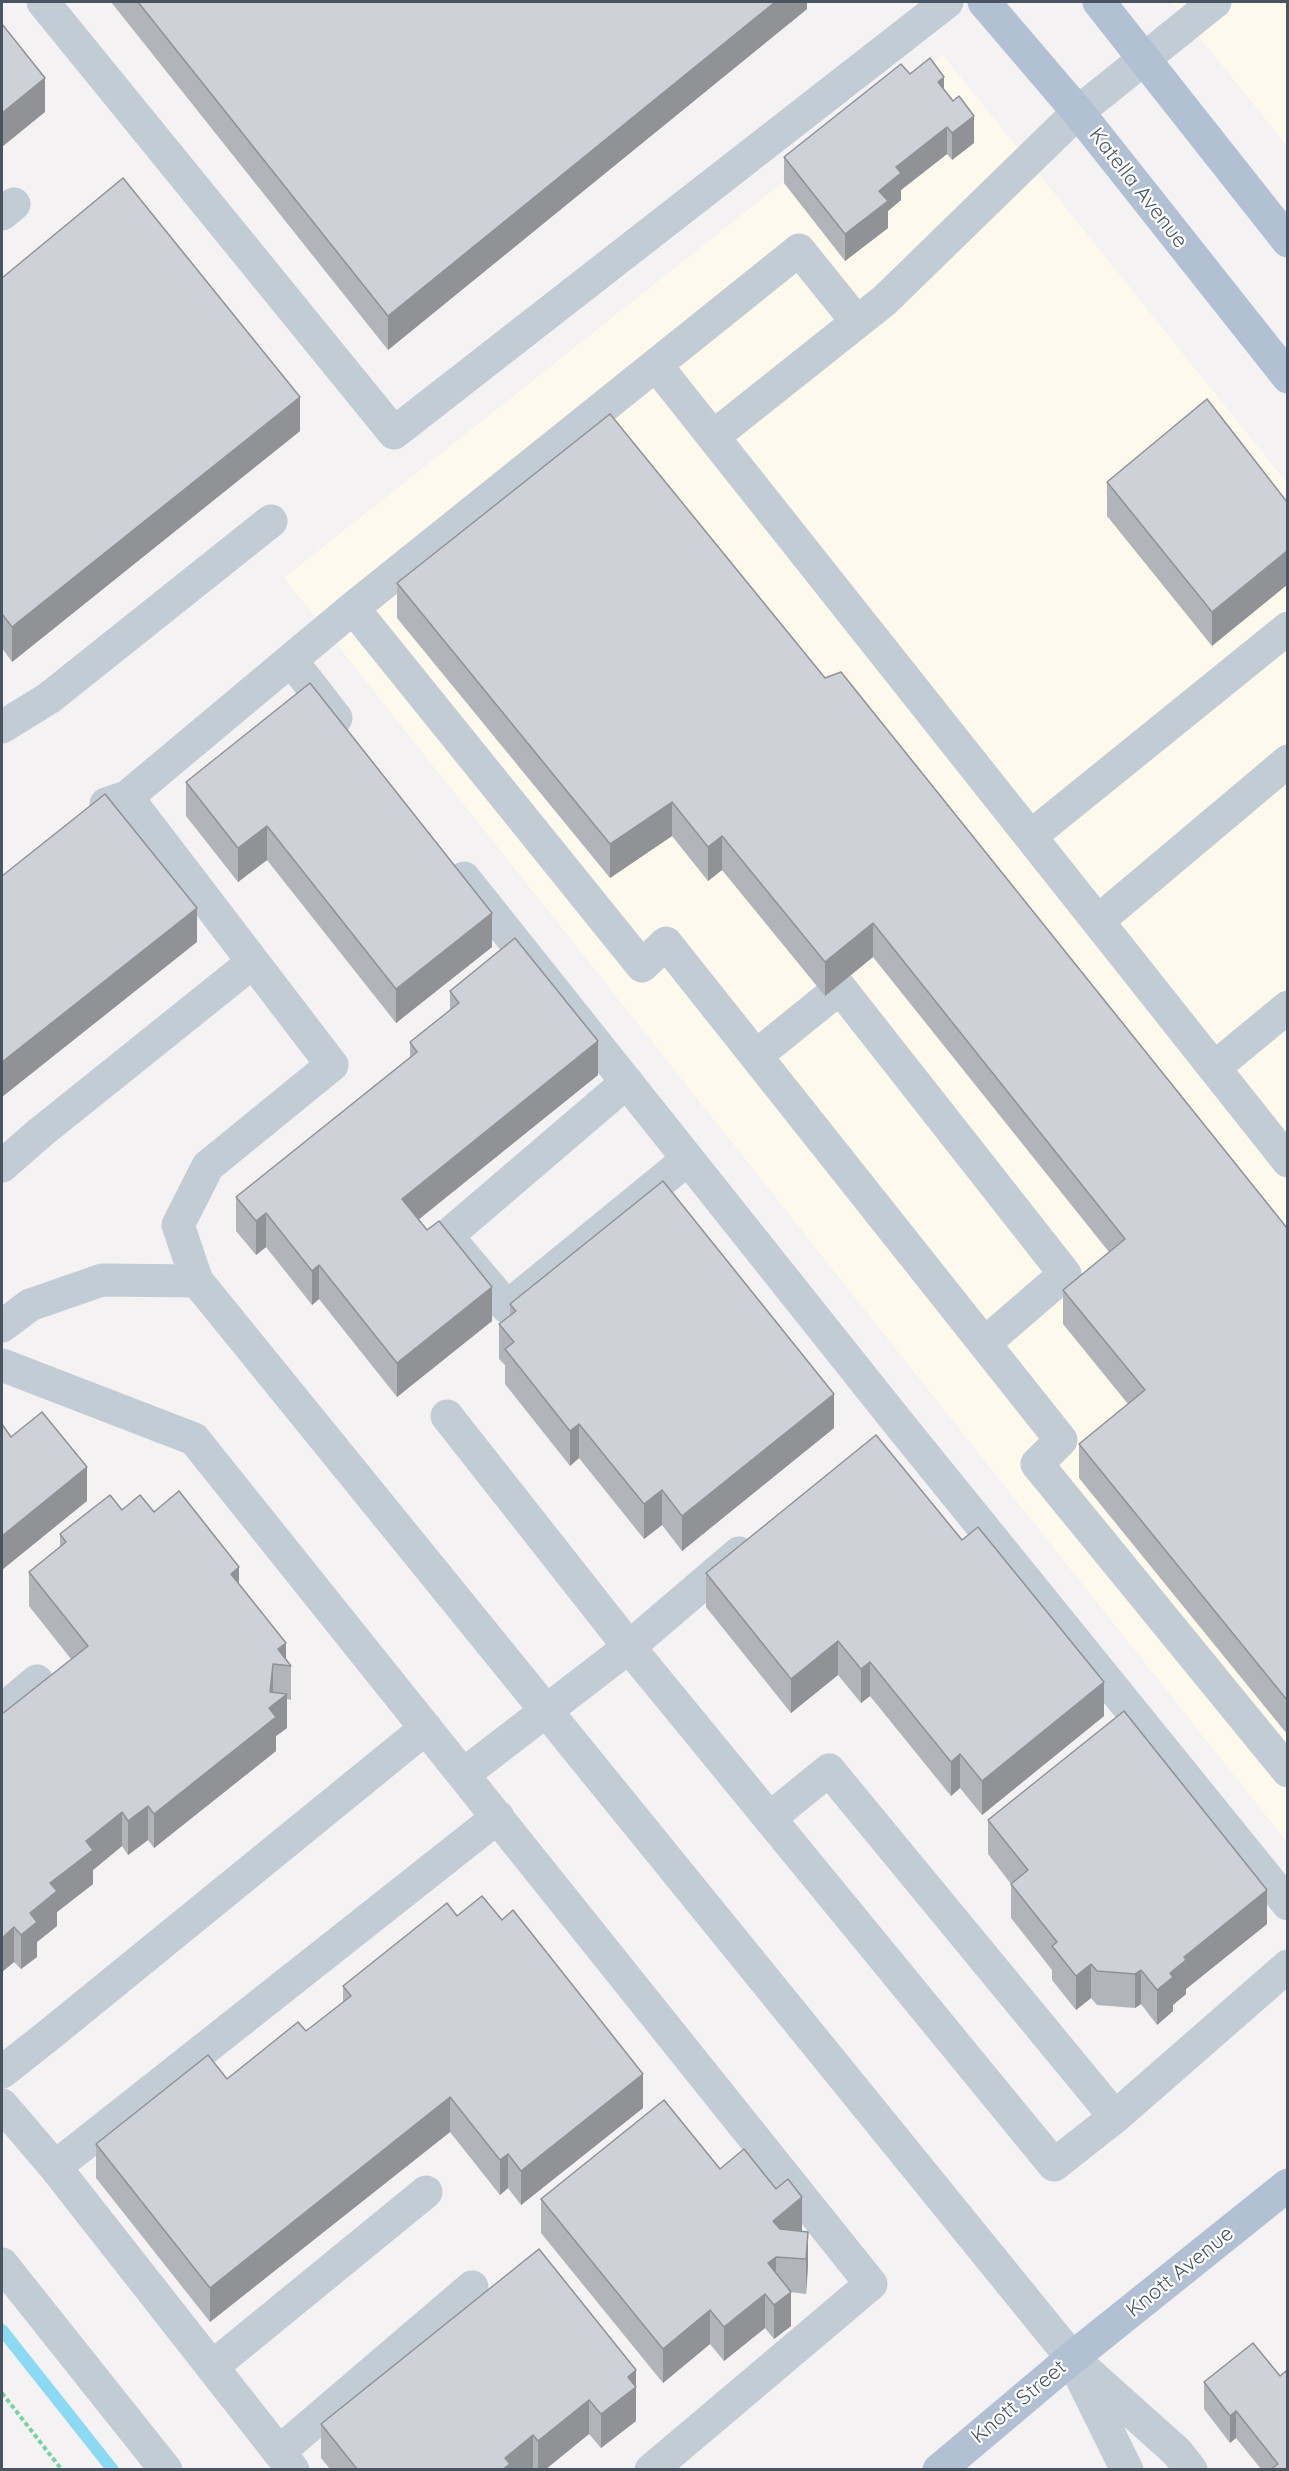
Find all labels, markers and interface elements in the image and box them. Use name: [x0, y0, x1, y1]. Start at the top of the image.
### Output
street label: Katella Avenue: [1083, 123, 1193, 253]
street label: Knott Avenue: [1121, 2221, 1239, 2323]
street label: Knott Street: [966, 2355, 1072, 2449]

